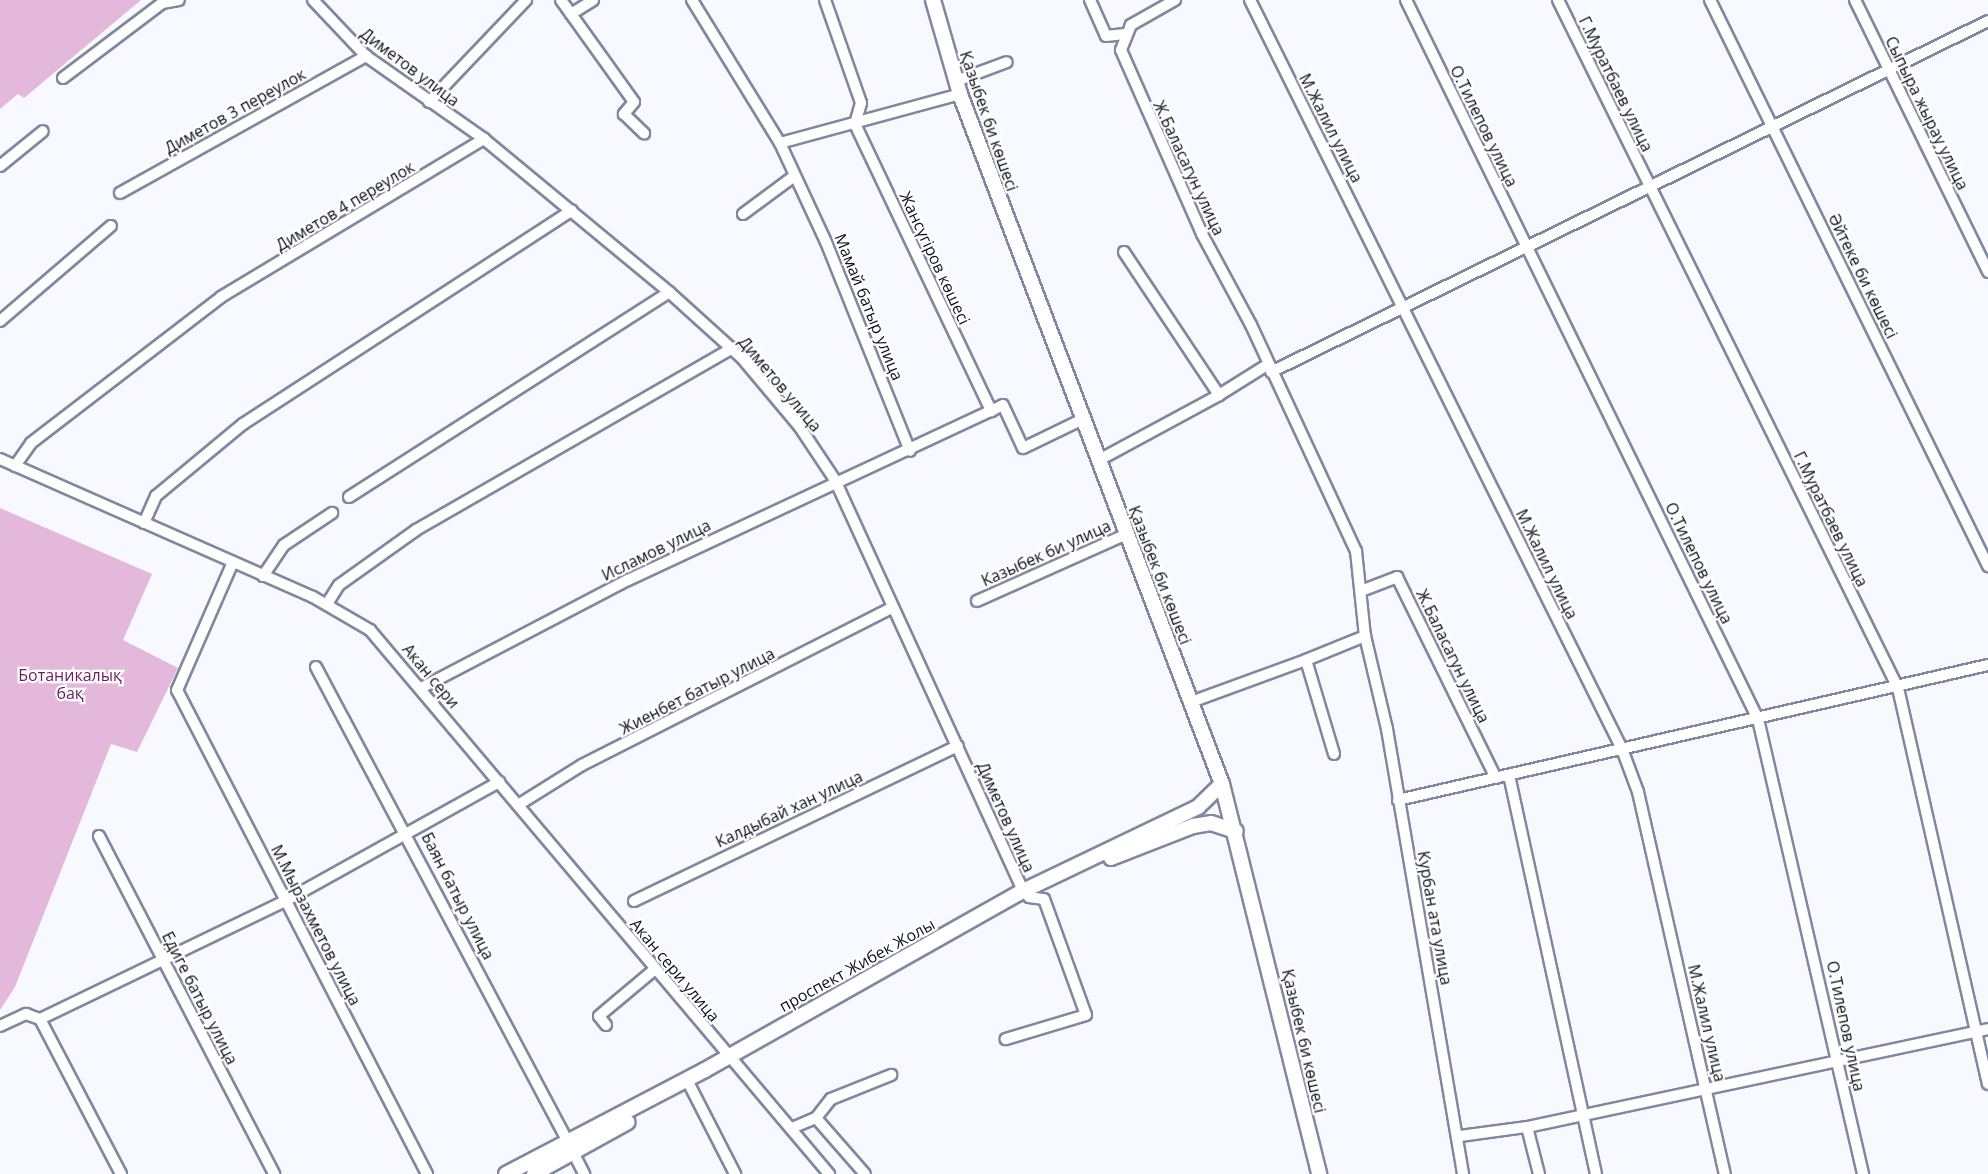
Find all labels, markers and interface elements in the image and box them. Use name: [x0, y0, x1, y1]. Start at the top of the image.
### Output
street label: Г.Муратбаев улица: [1575, 13, 1657, 155]
street label: Диметов улица: [357, 24, 463, 110]
street label: Сыпыра жырау улица: [1881, 33, 1973, 193]
street label: Қазыбек би көшесі: [956, 48, 1022, 194]
street label: О.Тилепов улица: [1446, 62, 1522, 190]
street label: Диметов 3 переулок: [161, 64, 309, 158]
street label: М.Жалил улица: [1295, 70, 1367, 186]
street label: Ж.Баласагун улица: [1149, 98, 1229, 238]
street label: Диметов 4 переулок: [272, 157, 418, 255]
street label: Жансүгіров көшесі: [896, 188, 974, 328]
street label: Әйтеке би көшесі: [1824, 210, 1902, 342]
street label: Мамай батыр улица: [831, 231, 907, 383]
street label: Диметов улица: [735, 332, 825, 436]
street label: Г.Муратбаев улица: [1790, 448, 1872, 590]
street label: О.Тилепов улица: [1661, 499, 1737, 627]
street label: Қазыбек би көшесі: [1125, 503, 1195, 647]
street label: М.Жалил улица: [1512, 506, 1582, 622]
street label: Исламов улица: [598, 515, 714, 585]
street label: Казыбек би улица: [978, 516, 1114, 590]
street label: Ж.Баласагун улица: [1412, 586, 1494, 726]
street label: Акан сери: [399, 640, 463, 712]
street label: Жиенбет батыр улица: [616, 644, 778, 738]
park label: Ботаникалық бақ: [18, 665, 122, 703]
street label: Диметов улица: [973, 759, 1039, 875]
street label: Калдыбай хан улица: [713, 767, 865, 851]
street label: Баян батыр улица: [418, 829, 498, 963]
street label: М.Мырзахметов улица: [267, 842, 365, 1008]
street label: Курбан ата улица: [1414, 849, 1456, 987]
street label: проспект Жибек Жолы: [776, 914, 938, 1016]
street label: Акан сери улица: [626, 915, 724, 1025]
street label: Едиге батыр улица: [158, 928, 242, 1068]
street label: О.Тилепов улица: [1823, 959, 1869, 1093]
street label: М.Жалил улица: [1684, 962, 1730, 1084]
street label: Қазыбек би көшесі: [1278, 967, 1330, 1115]

